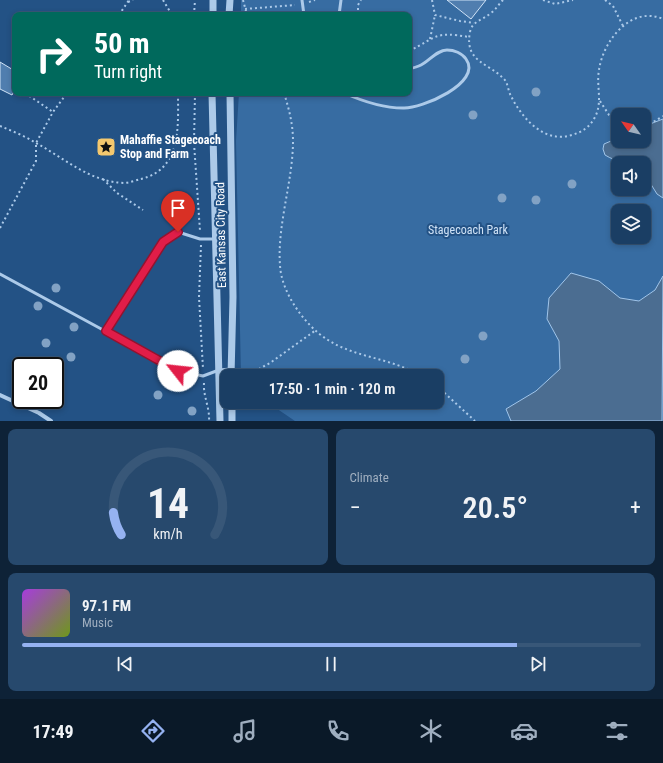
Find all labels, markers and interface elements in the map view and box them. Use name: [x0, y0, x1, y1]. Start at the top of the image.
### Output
text: 50 m: [94, 27, 150, 60]
icon: right: [28, 28, 80, 80]
text: Turn right: [94, 61, 162, 82]
north arrow: [611, 108, 651, 148]
map controls: [611, 108, 651, 244]
place label: Mahaffie Stagecoach Stop and Farm: [120, 133, 221, 161]
place icon: Mahaffie Stagecoach Stop and Farm: [95, 136, 117, 158]
button: sound: [611, 156, 651, 196]
street label: East Kansas City Road: [213, 182, 229, 288]
pin: [161, 191, 195, 232]
icon: arrive: [167, 197, 189, 219]
button: layers: [611, 204, 651, 244]
park label: Stagecoach Park: [428, 223, 509, 237]
position arrow: [157, 350, 199, 392]
speed limit sign: 20: [12, 357, 64, 409]
text: 17:50 · 1 min · 120 m: [269, 380, 395, 398]
text: Climate: [350, 470, 389, 485]
text: 14: [147, 479, 189, 528]
text: 20.5°: [463, 490, 528, 525]
text: −: [350, 495, 361, 520]
text: +: [630, 495, 641, 520]
text: km/h: [153, 526, 182, 542]
text: 97.1 FM: [82, 597, 131, 615]
text: Music: [82, 615, 113, 630]
icon: previous: [114, 653, 136, 675]
icon: pause: [320, 653, 342, 675]
icon: next: [527, 653, 549, 675]
icon: directions: [139, 717, 167, 745]
icon: music: [231, 717, 259, 745]
icon: phone: [324, 717, 352, 745]
icon: climate: [417, 717, 445, 745]
icon: car: [510, 717, 538, 745]
icon: filters: [603, 717, 631, 745]
text: 17:49: [32, 721, 74, 742]

